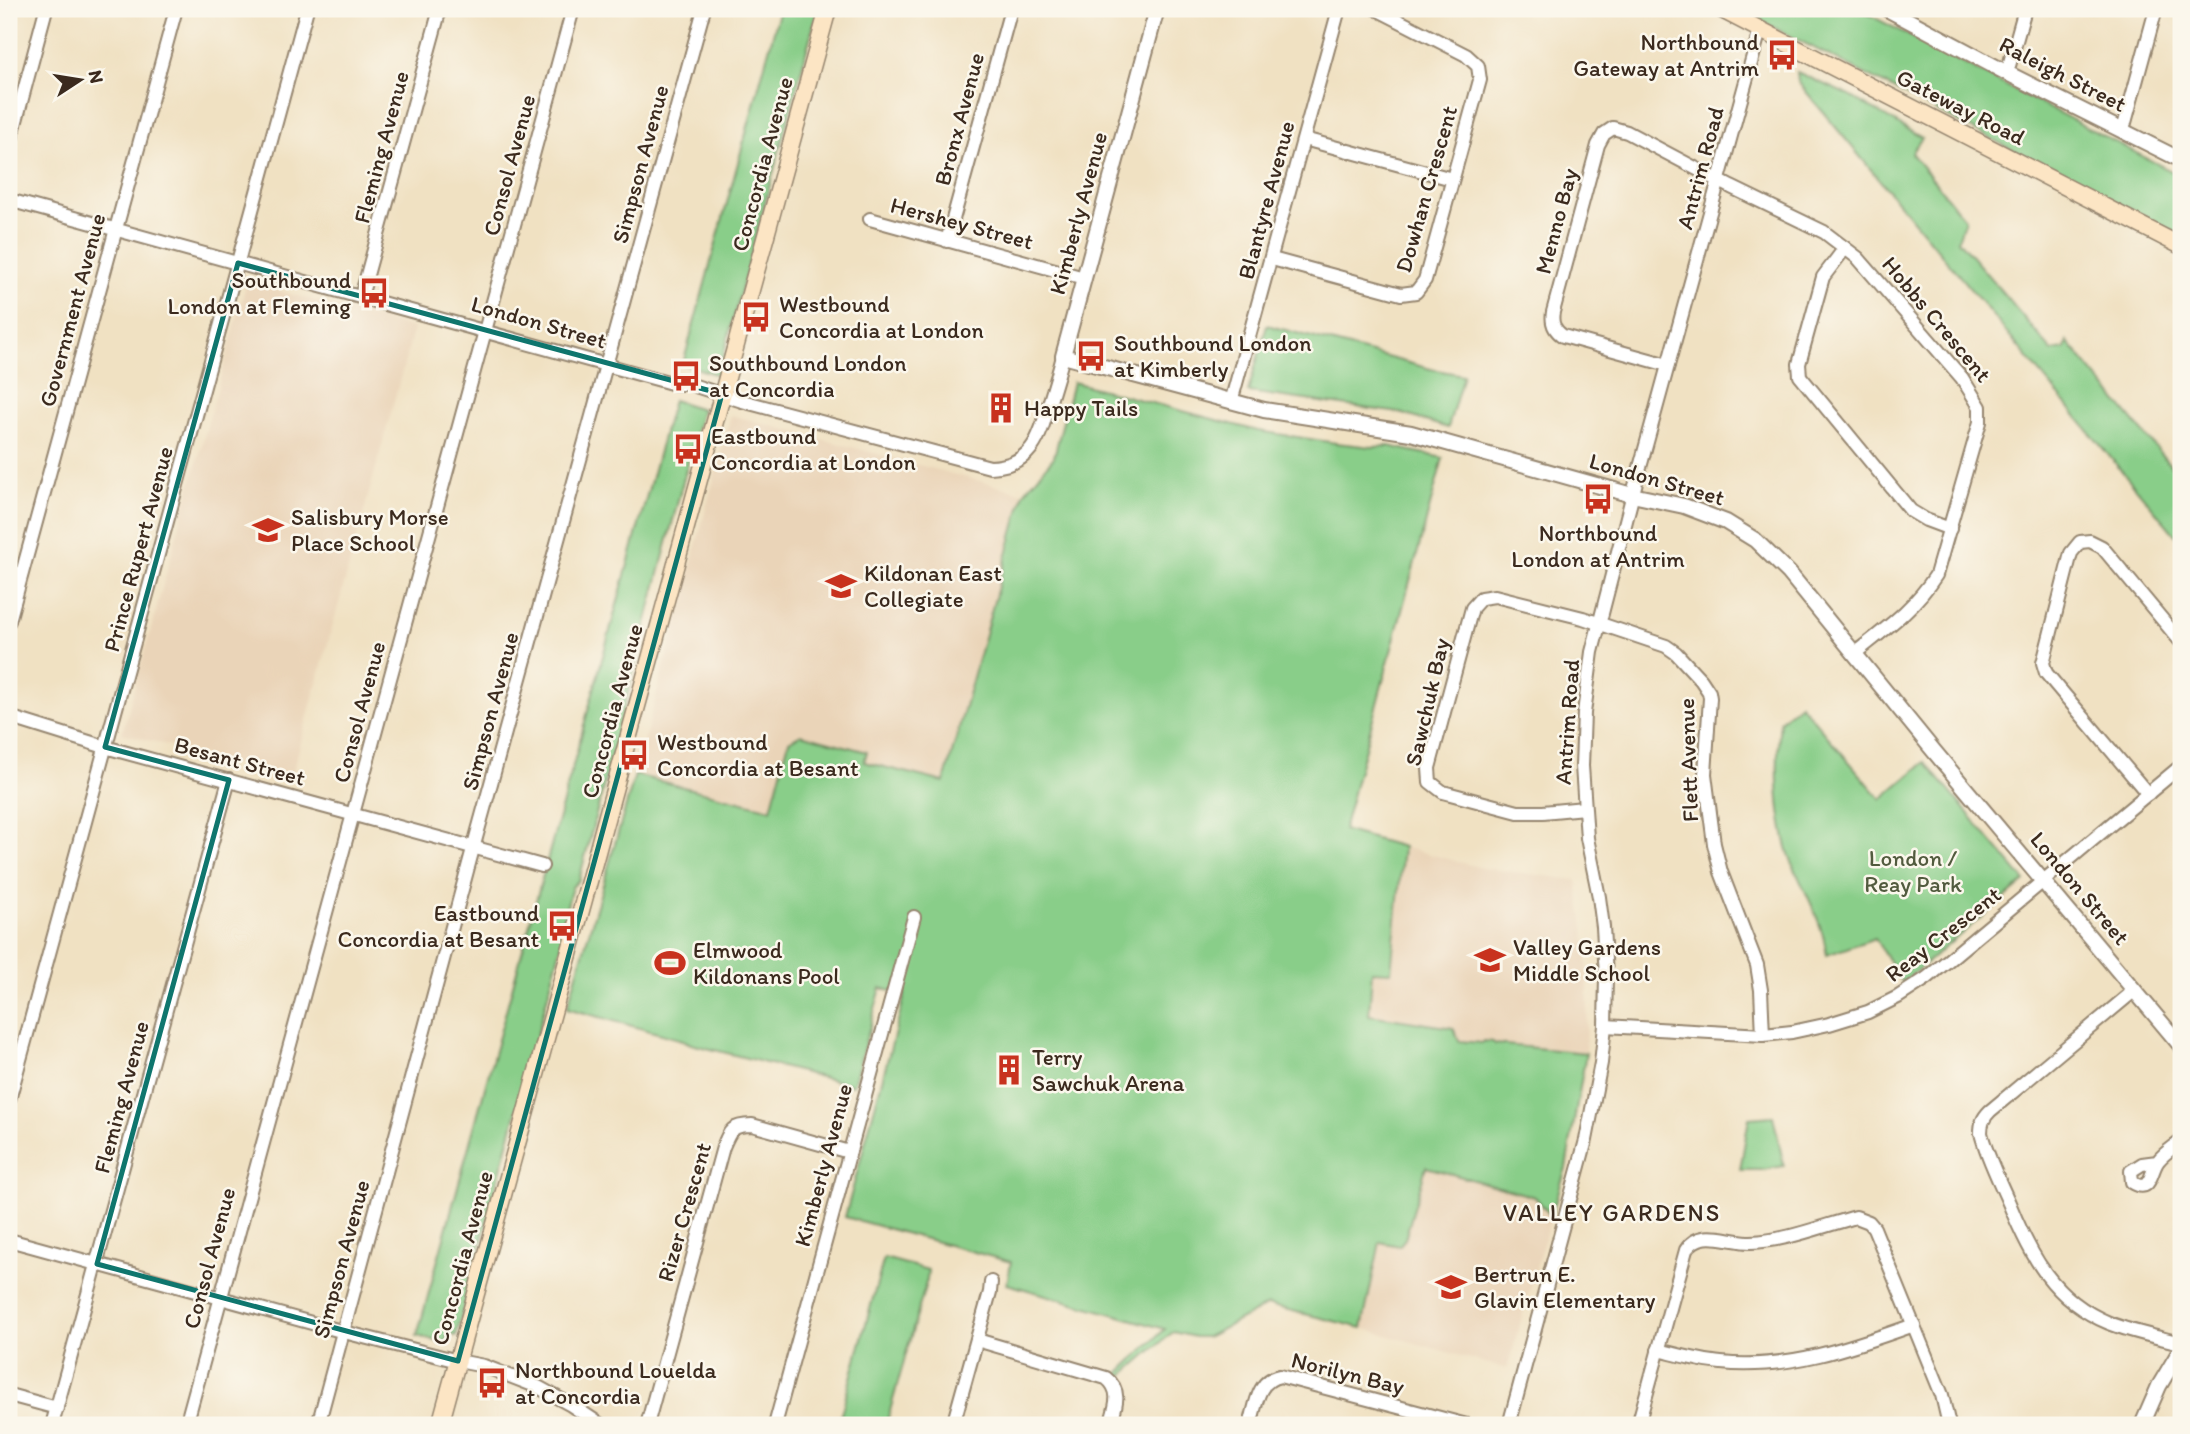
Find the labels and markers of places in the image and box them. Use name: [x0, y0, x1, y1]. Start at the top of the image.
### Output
place label: Northbound Gateway at Antrim: [1573, 28, 1759, 82]
bus stop icon: Northbound Gateway at Antrim: [1765, 38, 1799, 72]
place label: Southbound London at Fleming: [167, 266, 351, 320]
bus stop icon: Southbound London at Fleming: [357, 276, 391, 310]
place label: Westbound Concordia at London: [779, 290, 984, 344]
bus stop icon: Westbound Concordia at London: [739, 300, 773, 334]
place label: Southbound London at Kimberly: [1114, 329, 1312, 383]
bus stop icon: Southbound London at Kimberly: [1074, 339, 1108, 373]
place label: Southbound London at Concordia: [709, 349, 907, 403]
bus stop icon: Southbound London at Concordia: [669, 359, 703, 393]
building icon: Happy Tails: [984, 391, 1018, 425]
place label: Happy Tails: [1024, 394, 1138, 422]
place label: Eastbound Concordia at London: [711, 422, 916, 476]
bus stop icon: Eastbound Concordia at London: [671, 432, 705, 466]
bus stop icon: Northbound London at Antrim: [1581, 482, 1615, 516]
place label: Salisbury Morse Place School: [291, 503, 449, 557]
school or university icon: Salisbury Morse Place School: [251, 513, 285, 547]
place label: Northbound London at Antrim: [1511, 519, 1685, 573]
place label: Kildonan East Collegiate: [864, 559, 1002, 613]
school or university icon: Kildonan East Collegiate: [824, 569, 858, 603]
place label: Westbound Concordia at Besant: [657, 728, 859, 782]
bus stop icon: Westbound Concordia at Besant: [617, 738, 651, 772]
place label: Eastbound Concordia at Besant: [337, 899, 539, 953]
bus stop icon: Eastbound Concordia at Besant: [545, 909, 579, 943]
place label: Valley Gardens Middle School: [1513, 933, 1661, 987]
place label: Elmwood Kildonans Pool: [693, 936, 840, 990]
school or university icon: Valley Gardens Middle School: [1473, 943, 1507, 977]
sports icon: Elmwood Kildonans Pool: [653, 946, 687, 980]
place label: Terry Sawchuk Arena: [1032, 1043, 1184, 1097]
building icon: Terry Sawchuk Arena: [992, 1053, 1026, 1087]
place label: Bertrun E. Glavin Elementary: [1474, 1260, 1656, 1314]
school or university icon: Bertrun E. Glavin Elementary: [1434, 1270, 1468, 1304]
place label: Northbound Louelda at Concordia: [515, 1356, 716, 1410]
bus stop icon: Northbound Louelda at Concordia: [475, 1366, 509, 1400]

